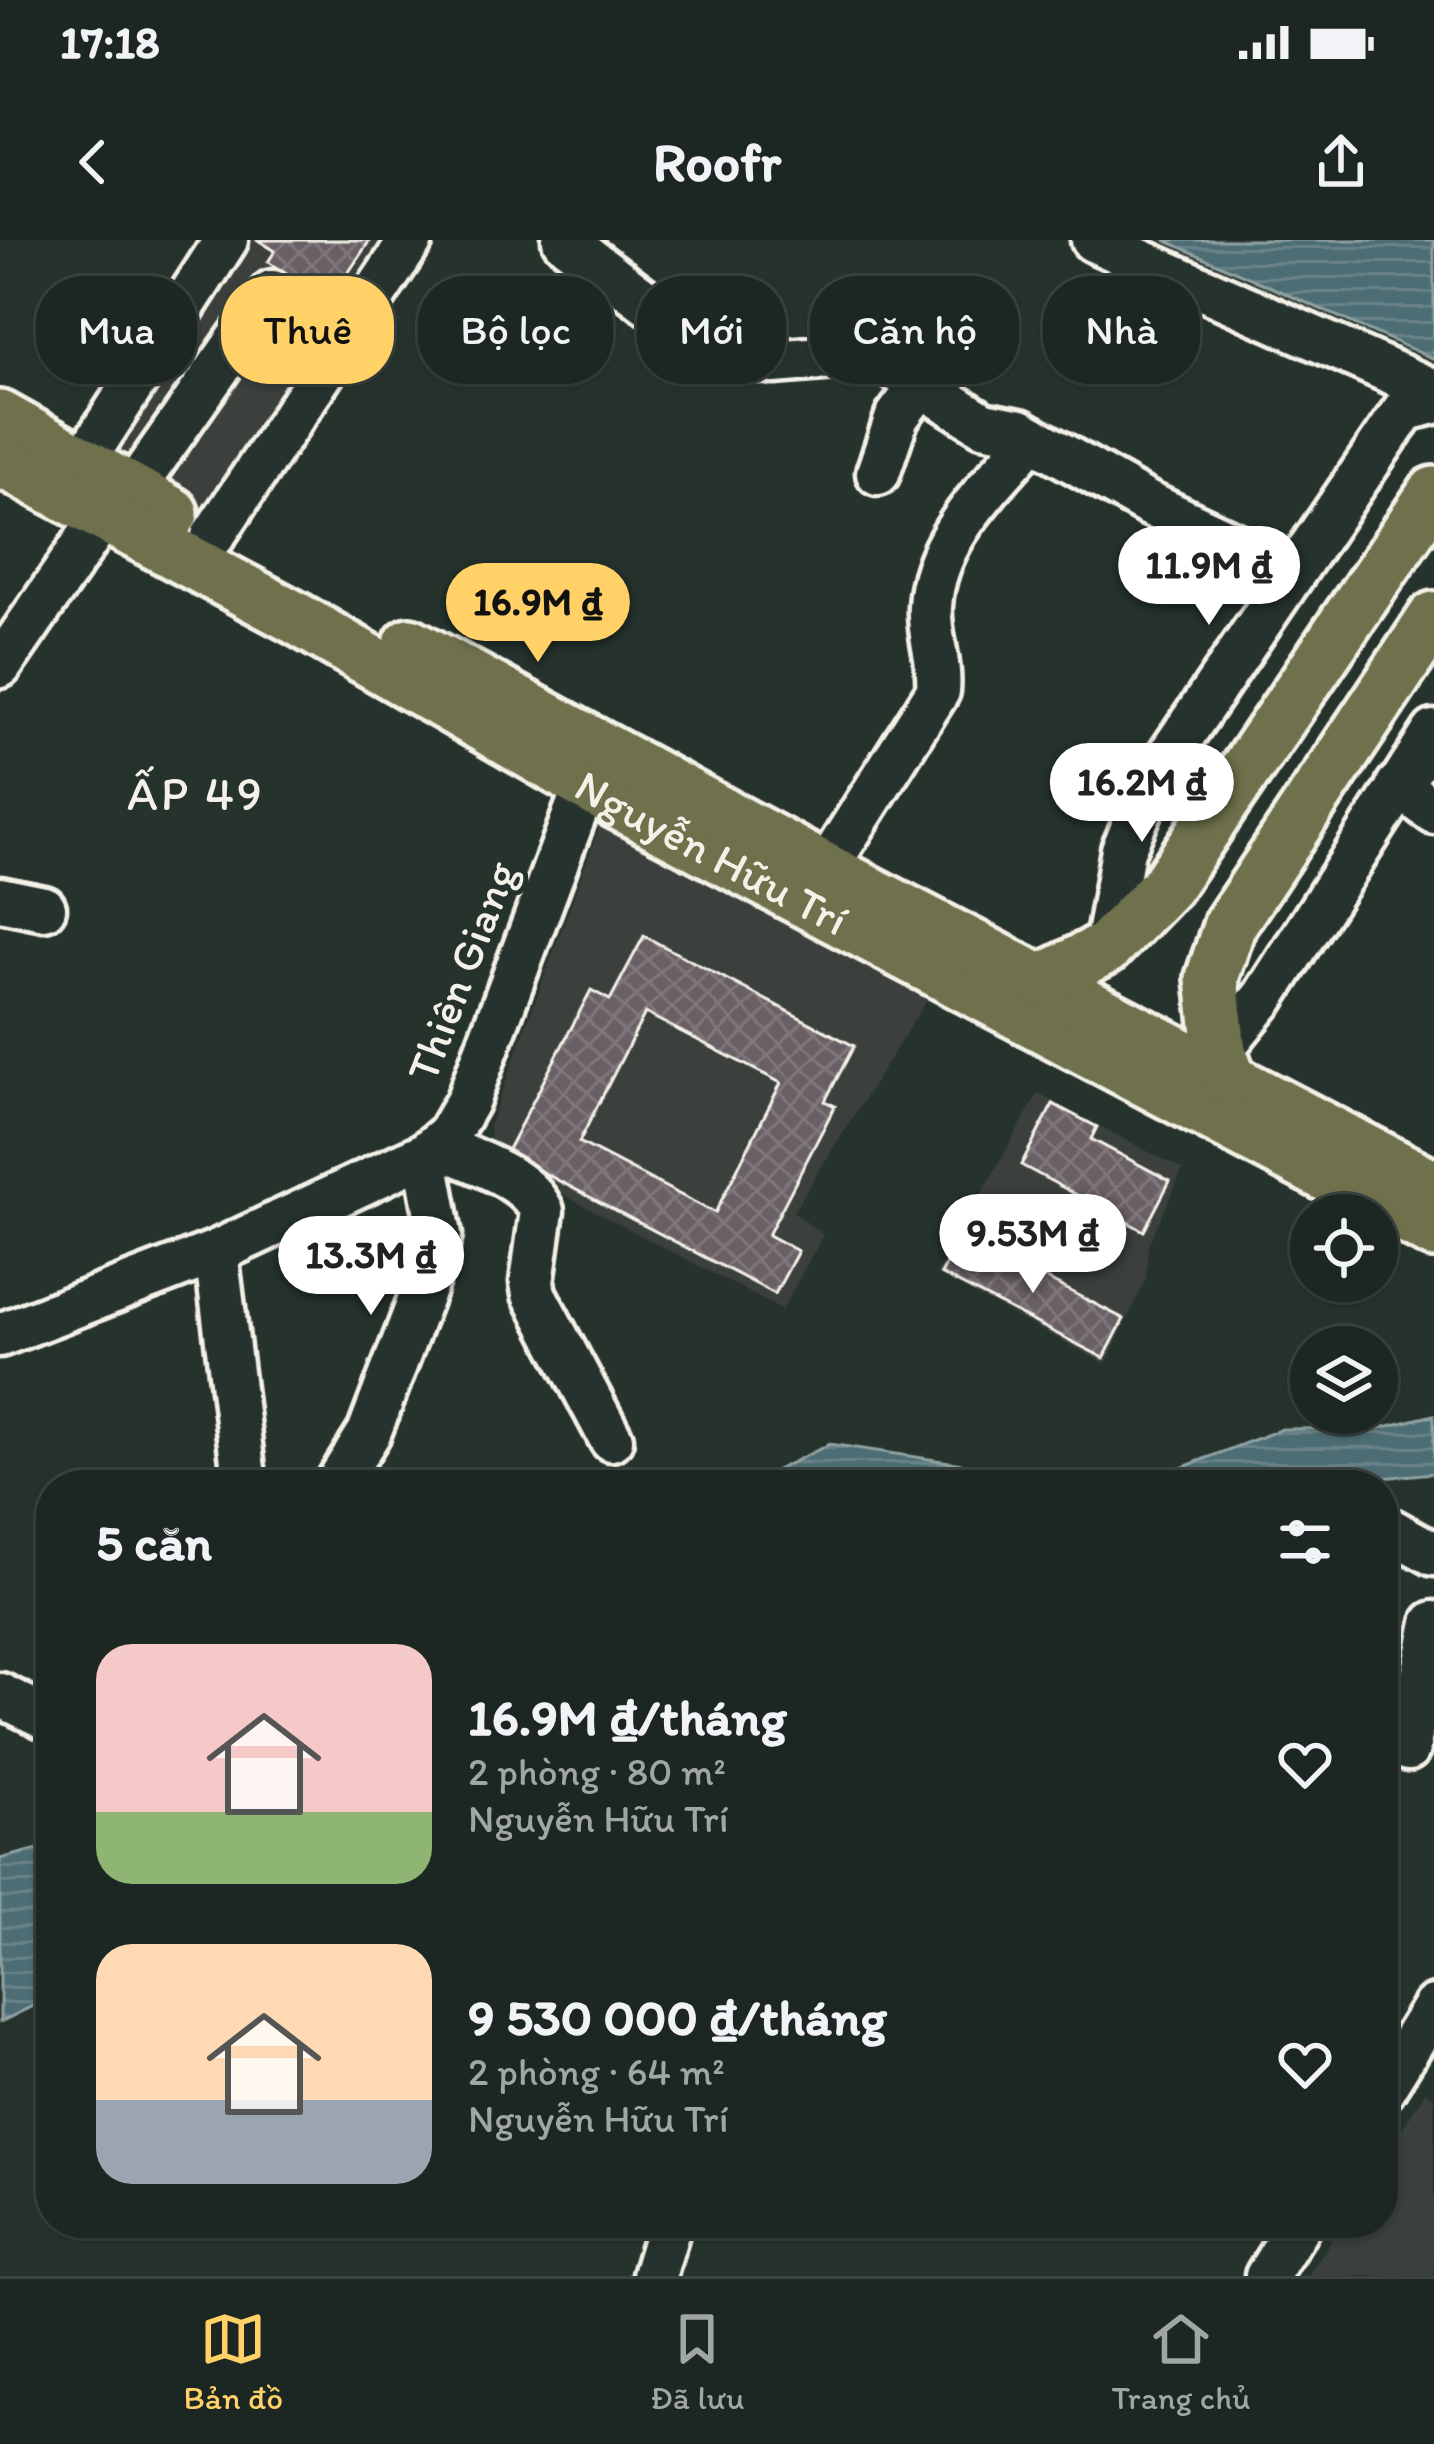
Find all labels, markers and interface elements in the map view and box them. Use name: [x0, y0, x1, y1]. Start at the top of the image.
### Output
text: 17:18: [60, 15, 160, 69]
icon: back: [60, 129, 126, 195]
icon: share: [1308, 129, 1374, 195]
text: Roofr: [653, 130, 781, 195]
chip: Mua: [36, 276, 197, 384]
chip: Thuê: [221, 276, 394, 384]
chip: Bộ lọc: [418, 276, 613, 384]
chip: Mới: [637, 276, 786, 384]
chip: Căn hộ: [810, 276, 1019, 384]
chip: Nhà: [1043, 276, 1200, 384]
pin: 11.9M ₫: [1098, 526, 1320, 628]
text: 11.9M ₫: [1145, 541, 1273, 588]
pin: 16.9M ₫: [427, 563, 649, 665]
text: 16.9M ₫: [473, 578, 603, 625]
pin: 16.2M ₫: [1031, 743, 1253, 845]
street label: Nguyễn Hữu Trí: [566, 758, 858, 946]
text: 16.2M ₫: [1077, 758, 1207, 805]
district label: ẤP 49: [127, 764, 265, 822]
street label: Thiên Giang: [394, 853, 528, 1089]
pin: 9.53M ₫: [922, 1194, 1144, 1296]
map controls: [1290, 1194, 1398, 1434]
button: locate: [1290, 1194, 1398, 1302]
text: 9.53M ₫: [966, 1209, 1100, 1256]
pin: 13.3M ₫: [260, 1216, 482, 1318]
text: 13.3M ₫: [305, 1231, 437, 1278]
button: layers: [1290, 1326, 1398, 1434]
icon: filters: [1272, 1509, 1338, 1575]
text: 5 căn: [96, 1512, 212, 1573]
text: 16.9M ₫/tháng: [468, 1687, 787, 1748]
icon: home: [192, 1692, 336, 1836]
icon: heart: [1272, 1731, 1338, 1797]
text: 2 phòng · 80 m²: [468, 1748, 726, 1795]
text: Nguyễn Hữu Trí: [468, 1795, 728, 1842]
text: 9 530 000 ₫/tháng: [468, 1987, 887, 2048]
icon: home: [192, 1992, 336, 2136]
icon: heart: [1272, 2031, 1338, 2097]
text: 2 phòng · 64 m²: [468, 2048, 725, 2095]
text: Nguyễn Hữu Trí: [468, 2095, 728, 2142]
tab: Bản đồ: [184, 2306, 283, 2417]
tab: Đã lưu: [650, 2306, 744, 2417]
tab: Trang chủ: [1111, 2306, 1250, 2417]

